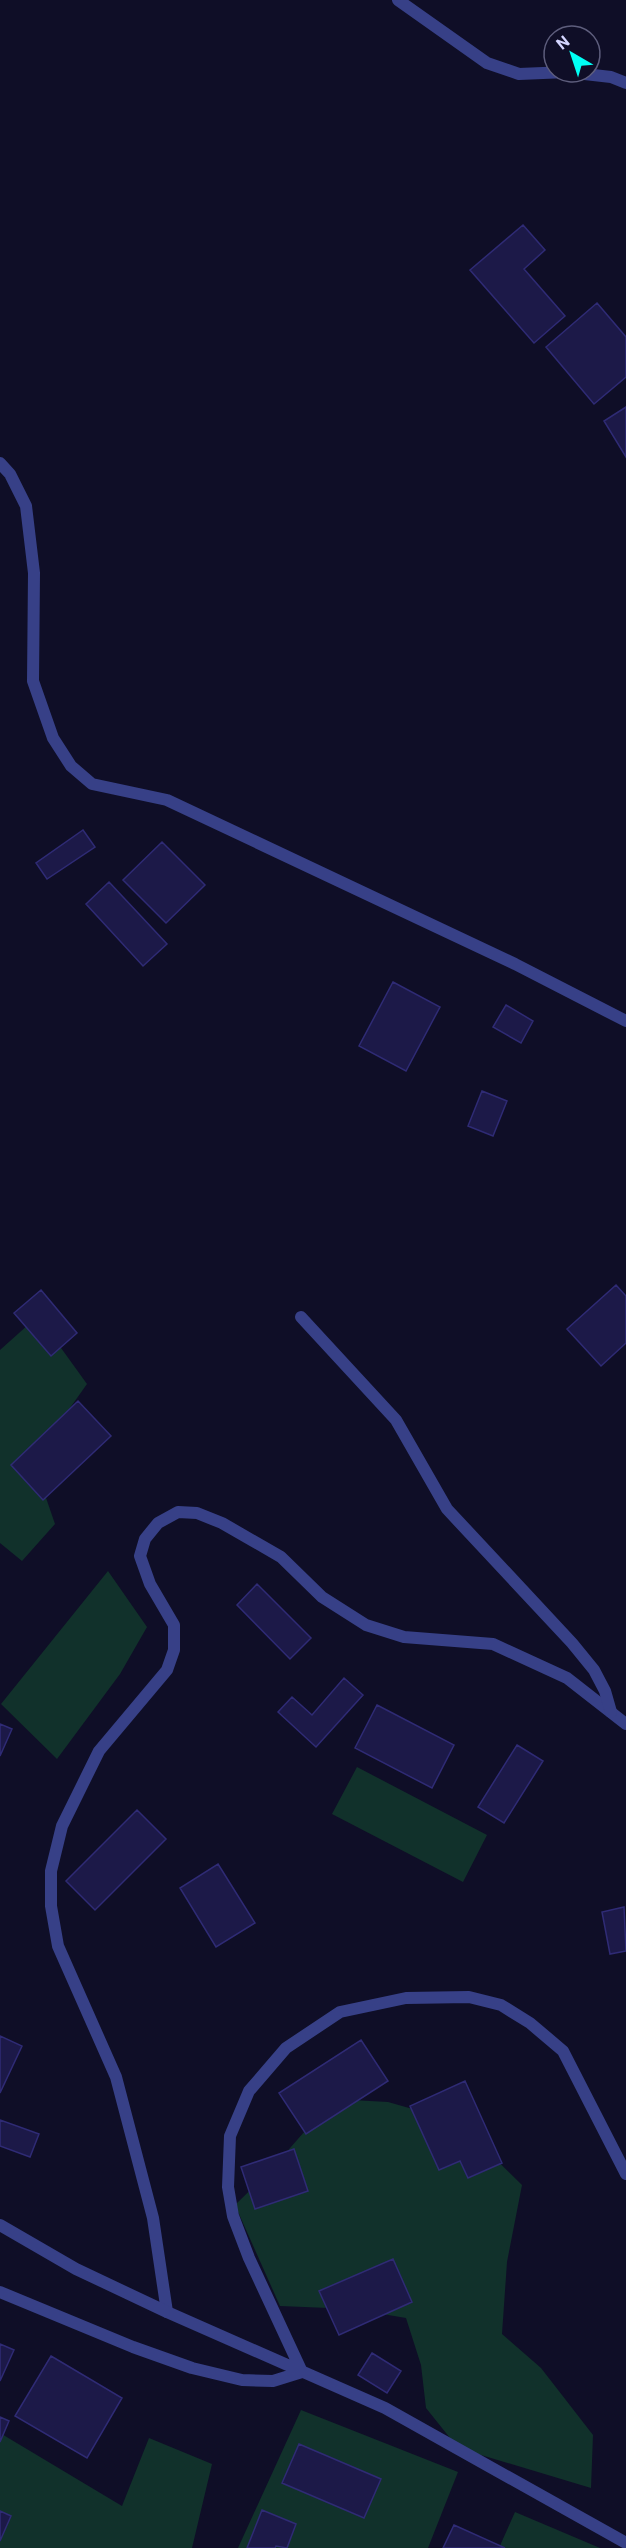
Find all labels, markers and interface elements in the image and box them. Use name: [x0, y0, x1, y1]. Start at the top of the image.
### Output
north arrow: [542, 24, 602, 84]
text: N: [553, 32, 573, 54]

